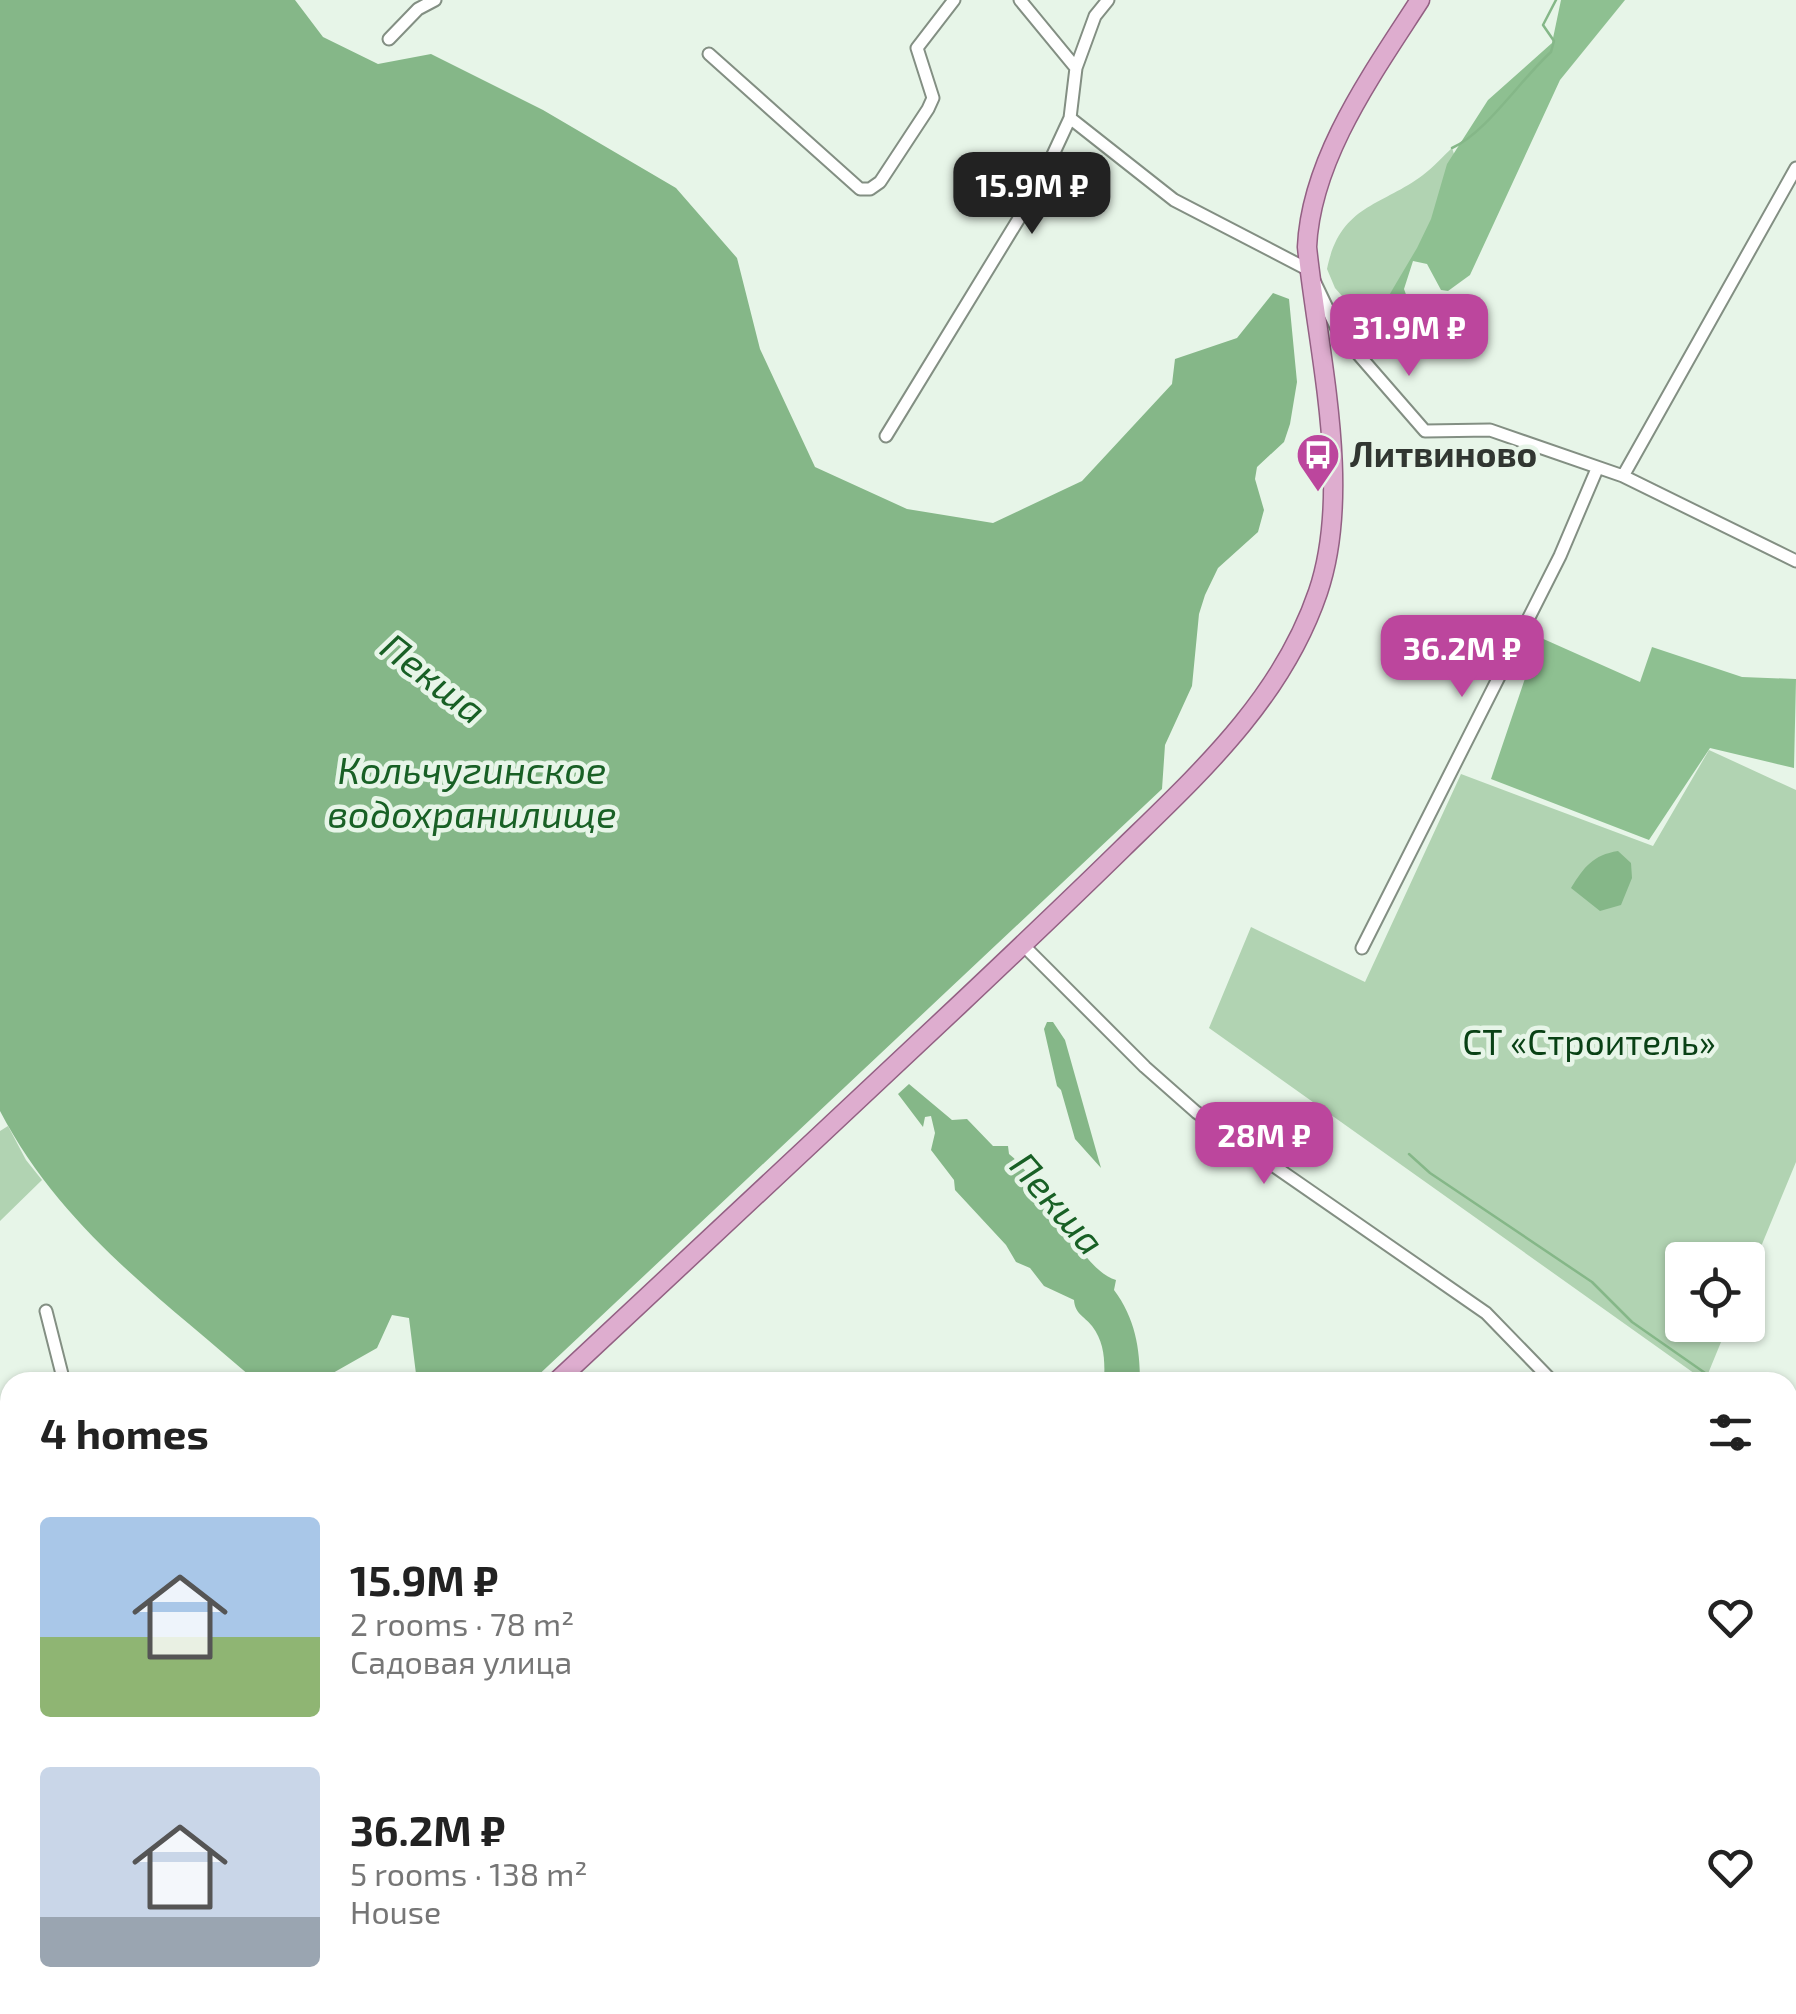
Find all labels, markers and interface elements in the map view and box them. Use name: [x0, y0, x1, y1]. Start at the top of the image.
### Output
pin: 15.9M ₽: [940, 152, 1124, 237]
text: 15.9M ₽: [975, 165, 1089, 203]
pin: 31.9M ₽: [1317, 294, 1501, 379]
text: 31.9M ₽: [1352, 307, 1466, 345]
bus stop icon: Литвиново: [1295, 432, 1341, 493]
place label: Литвиново: [1350, 432, 1537, 474]
pin: 36.2M ₽: [1370, 615, 1554, 700]
water label: Пекша: [373, 622, 496, 733]
text: 36.2M ₽: [1403, 628, 1521, 666]
water label: Кольчугинское водохранилище: [327, 746, 617, 836]
park label: СТ «Строитель»: [1462, 1020, 1716, 1062]
pin: 28M ₽: [1194, 1102, 1334, 1187]
text: 28M ₽: [1217, 1115, 1311, 1153]
water label: Пекша: [1002, 1142, 1115, 1263]
map controls: [1665, 1242, 1765, 1342]
button: locate: [1665, 1242, 1765, 1342]
icon: filters: [1703, 1405, 1758, 1460]
text: 4 homes: [40, 1407, 209, 1457]
text: 15.9M ₽: [350, 1554, 499, 1604]
icon: home: [120, 1557, 240, 1677]
icon: heart: [1703, 1590, 1758, 1645]
text: 2 rooms · 78 m²: [350, 1604, 574, 1642]
text: Садовая улица: [350, 1642, 572, 1680]
text: 36.2M ₽: [350, 1804, 506, 1854]
icon: home: [120, 1807, 240, 1927]
icon: heart: [1703, 1840, 1758, 1895]
text: 5 rooms · 138 m²: [350, 1854, 588, 1892]
text: House: [350, 1892, 441, 1930]

